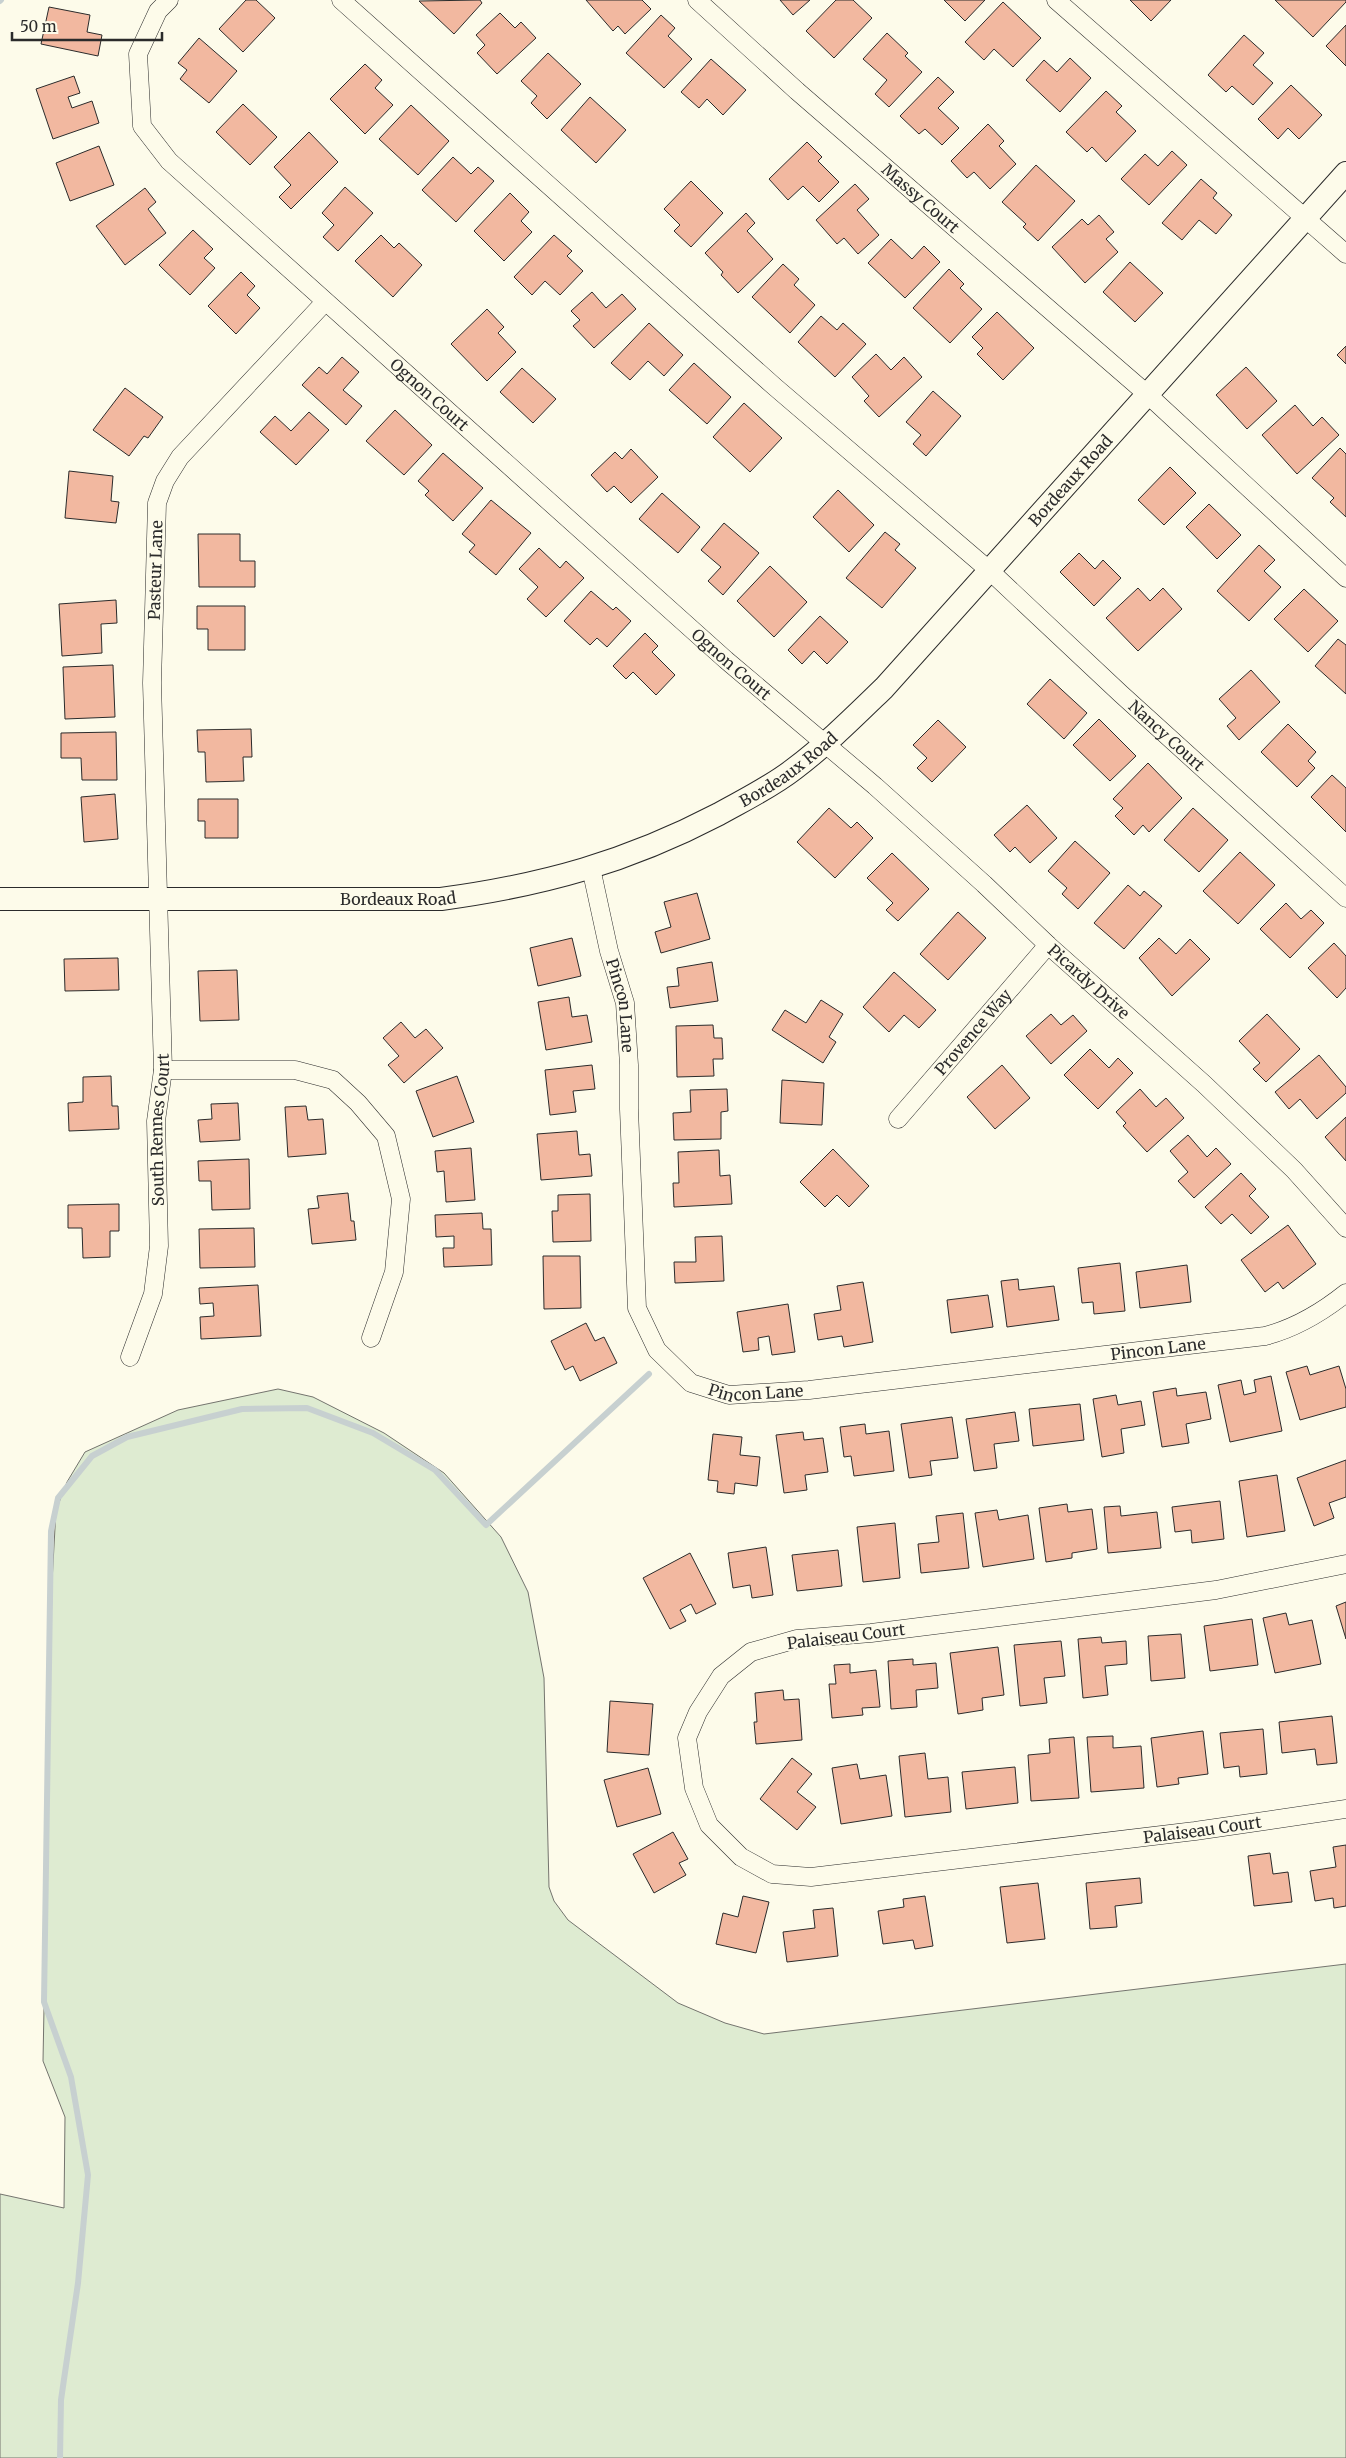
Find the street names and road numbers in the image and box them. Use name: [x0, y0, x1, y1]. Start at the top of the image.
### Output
street label: Massy Court: [878, 159, 964, 238]
street label: Ognon Court: [386, 354, 474, 435]
street label: Bordeaux Road: [1024, 430, 1117, 530]
street label: Pasteur Lane: [144, 520, 167, 620]
street label: Ognon Court: [688, 624, 776, 704]
street label: Nancy Court: [1125, 696, 1209, 776]
street label: Bordeaux Road: [736, 727, 842, 811]
street label: Bordeaux Road: [340, 887, 458, 909]
street label: Picardy Drive: [1044, 940, 1134, 1023]
street label: Pincon Lane: [602, 956, 638, 1053]
street label: Provence Way: [931, 984, 1016, 1079]
street label: South Rennes Court: [146, 1052, 173, 1206]
street label: Pincon Lane: [1109, 1333, 1207, 1364]
street label: Pincon Lane: [706, 1379, 804, 1406]
street label: Palaiseau Court: [786, 1619, 907, 1653]
street label: Palaiseau Court: [1142, 1811, 1263, 1847]

